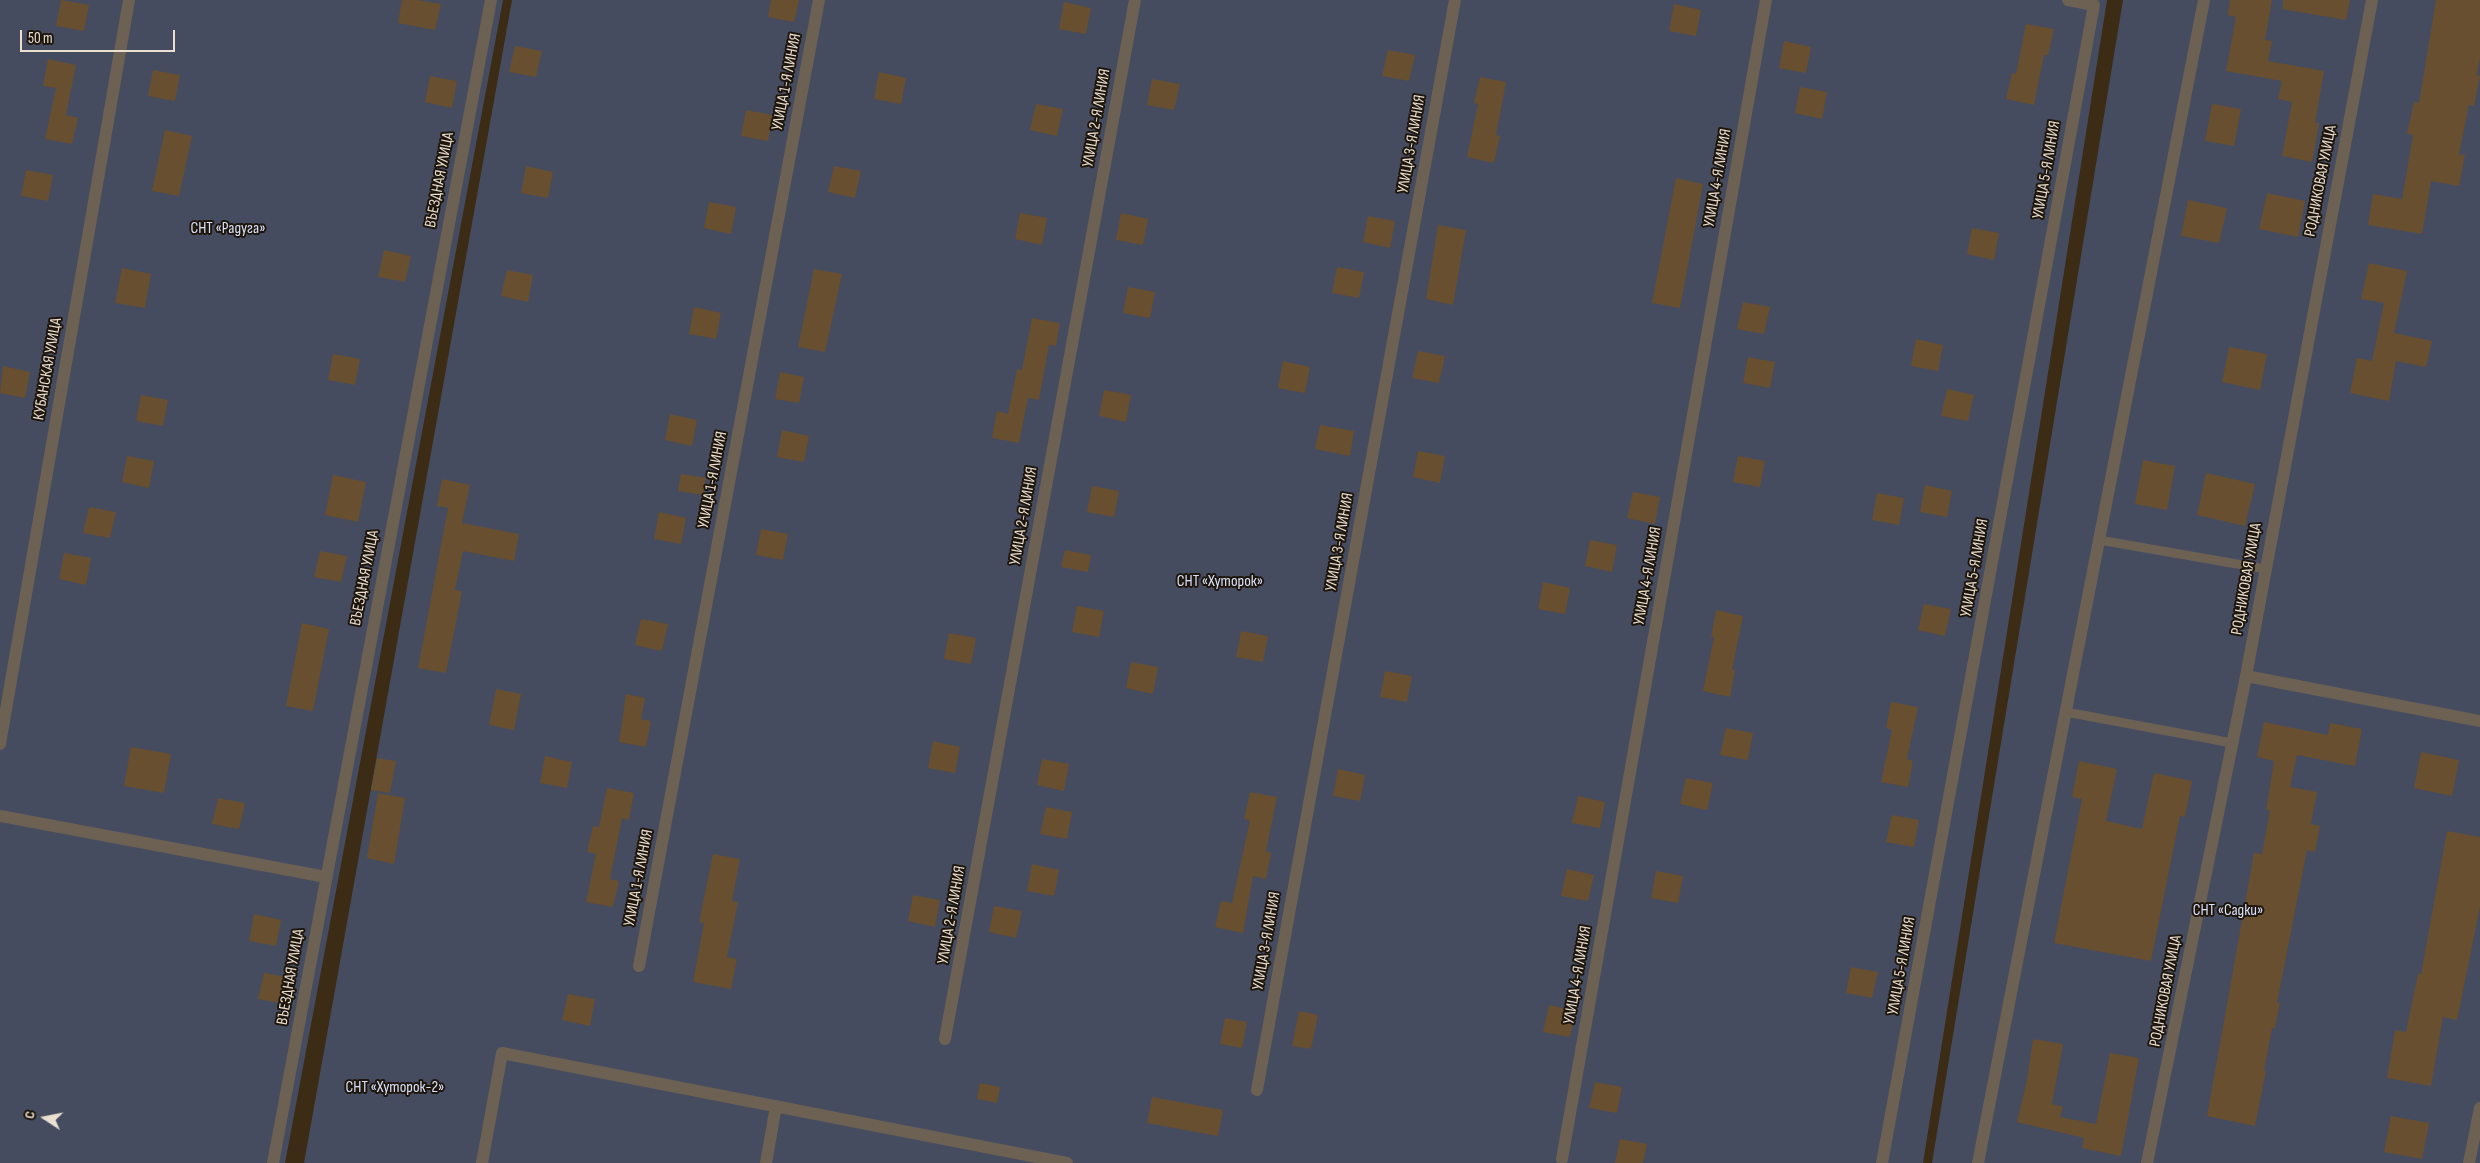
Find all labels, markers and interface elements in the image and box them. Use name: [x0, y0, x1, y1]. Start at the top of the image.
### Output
scale bar: [22, 20, 178, 52]
text: 50 m: [28, 29, 53, 48]
street label: УЛИЦА 1-Я ЛИНИЯ: [768, 32, 806, 132]
street label: УЛИЦА 2-Я ЛИНИЯ: [1079, 67, 1115, 169]
street label: УЛИЦА 3-Я ЛИНИЯ: [1394, 93, 1430, 195]
street label: УЛИЦА 5-Я ЛИНИЯ: [2029, 119, 2065, 221]
street label: РОДНИКОВАЯ УЛИЦА: [2301, 124, 2341, 238]
street label: УЛИЦА 4-Я ЛИНИЯ: [1700, 127, 1736, 229]
street label: ВЪЕЗДНАЯ УЛИЦА: [421, 131, 459, 229]
park label: СНТ «Радуга»: [190, 219, 266, 239]
street label: КУБАНСКАЯ УЛИЦА: [30, 316, 66, 422]
street label: УЛИЦА 1-Я ЛИНИЯ: [694, 430, 732, 530]
street label: УЛИЦА 2-Я ЛИНИЯ: [1006, 465, 1042, 567]
street label: УЛИЦА 3-Я ЛИНИЯ: [1322, 491, 1358, 593]
street label: УЛИЦА 5-Я ЛИНИЯ: [1957, 517, 1993, 619]
street label: РОДНИКОВАЯ УЛИЦА: [2228, 522, 2266, 636]
street label: УЛИЦА 4-Я ЛИНИЯ: [1630, 525, 1666, 627]
street label: ВЪЕЗДНАЯ УЛИЦА: [346, 529, 384, 627]
park label: СНТ «Хуторок»: [1177, 572, 1263, 592]
street label: УЛИЦА 1-Я ЛИНИЯ: [620, 828, 658, 928]
street label: УЛИЦА 2-Я ЛИНИЯ: [934, 864, 970, 966]
street label: УЛИЦА 3-Я ЛИНИЯ: [1249, 890, 1285, 992]
park label: СНТ «Садки»: [2193, 901, 2263, 921]
street label: УЛИЦА 5-Я ЛИНИЯ: [1884, 915, 1920, 1017]
street label: УЛИЦА 4-Я ЛИНИЯ: [1560, 924, 1596, 1026]
street label: ВЪЕЗДНАЯ УЛИЦА: [273, 928, 309, 1026]
street label: РОДНИКОВАЯ УЛИЦА: [2146, 934, 2186, 1048]
park label: СНТ «Хуторок-2»: [346, 1078, 444, 1098]
north arrow: [20, 1093, 70, 1143]
text: С: [21, 1110, 39, 1120]

